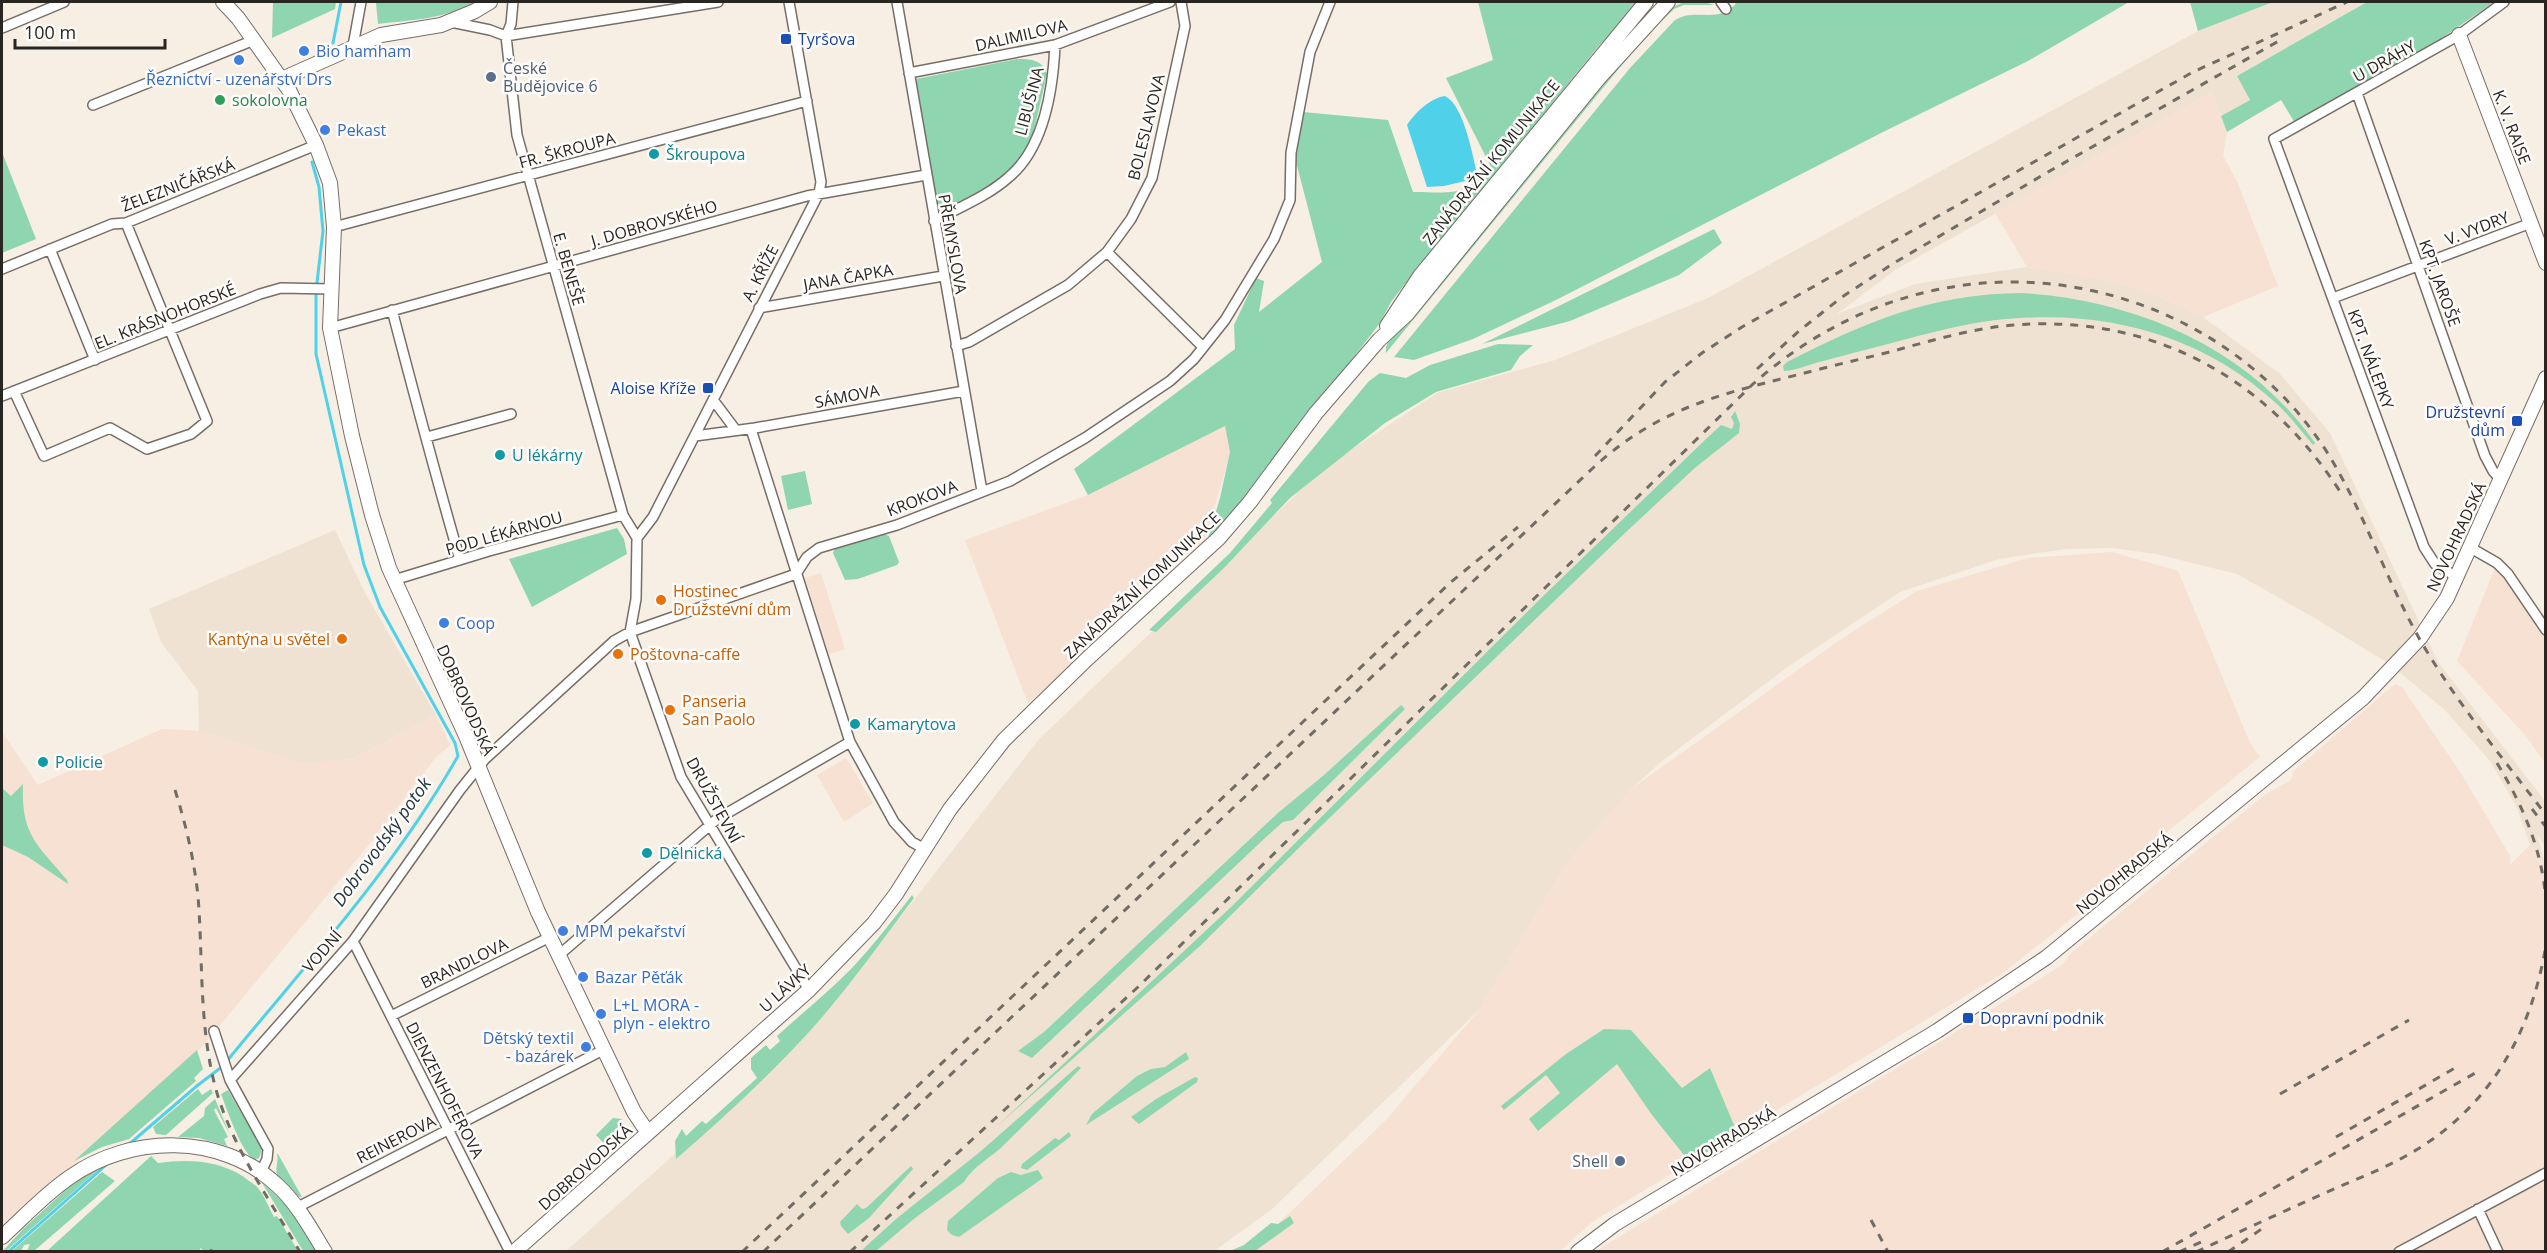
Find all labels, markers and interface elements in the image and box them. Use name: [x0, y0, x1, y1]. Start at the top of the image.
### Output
scale bar: [15, 12, 165, 50]
street label: DALIMILOVA: [973, 14, 1070, 56]
text: 100 m: [24, 20, 76, 44]
place label: Tyršova: [798, 28, 856, 50]
marker: Tyršova: [779, 32, 793, 46]
street label: U DRÁHY: [2349, 35, 2419, 87]
place label: Bio hamham: [316, 40, 411, 62]
marker: Bio hamham: [297, 44, 311, 58]
marker: Řeznictví - uzenářství Drs: [232, 53, 246, 67]
place label: České Budějovice 6: [503, 57, 598, 97]
street label: LIBUŠINA: [1009, 63, 1049, 138]
place label: Řeznictví - uzenářství Drs: [146, 68, 332, 90]
marker: České Budějovice 6: [484, 70, 498, 84]
street label: BOLESLAVOVA: [1122, 71, 1170, 182]
street label: ZANÁDRAŽNÍ KOMUNIKACE: [1417, 75, 1565, 249]
street label: K. V. RAISE: [2488, 87, 2536, 167]
place label: sokolovna: [232, 89, 308, 111]
marker: sokolovna: [213, 93, 227, 107]
place label: Pekast: [337, 119, 387, 141]
marker: Pekast: [318, 123, 332, 137]
street label: FR. ŠKROUPA: [516, 126, 618, 173]
place label: Škroupova: [666, 143, 745, 165]
marker: Škroupova: [647, 147, 661, 161]
street label: ŽELEZNIČÁŘSKÁ: [118, 153, 239, 217]
street label: PŘEMYSLOVA: [933, 192, 973, 296]
street label: J. DOBROVSKÉHO: [586, 194, 720, 252]
street label: V. VYDRY: [2442, 206, 2512, 250]
street label: E. BENEŠE: [548, 230, 590, 308]
street label: KPT. JAROŠE: [2414, 236, 2466, 330]
street label: A. KŘÍŽE: [736, 241, 784, 305]
street label: JANA ČAPKA: [800, 258, 895, 296]
street label: EL. KRÁSNOHORSKÉ: [91, 278, 239, 354]
street label: KPT. NÁLEPKY: [2343, 306, 2399, 412]
place label: Aloise Kříže: [611, 377, 696, 399]
street label: SÁMOVA: [813, 379, 882, 413]
marker: Aloise Kříže: [701, 381, 715, 395]
place label: Družstevní dům: [2425, 401, 2506, 441]
marker: Družstevní dům: [2510, 414, 2524, 428]
place label: U lékárny: [512, 444, 583, 466]
marker: U lékárny: [493, 448, 507, 462]
street label: KROKOVA: [884, 474, 961, 522]
street label: NOVOHRADSKÁ: [2421, 478, 2491, 595]
street label: POD LÉKÁRNOU: [443, 506, 565, 560]
street label: ZANÁDRAŽNÍ KOMUNIKACE: [1059, 507, 1225, 663]
place label: Hostinec Družstevní dům: [673, 580, 791, 620]
marker: Hostinec Družstevní dům: [654, 593, 668, 607]
place label: Coop: [456, 612, 495, 634]
marker: Coop: [437, 616, 451, 630]
place label: Kantýna u světel: [208, 628, 330, 650]
marker: Kantýna u světel: [335, 632, 349, 646]
street label: DOBROVODSKÁ: [432, 641, 501, 760]
place label: Poštovna-caffe: [630, 643, 740, 665]
marker: Poštovna-caffe: [611, 647, 625, 661]
place label: Panseria San Paolo: [682, 690, 755, 730]
marker: Panseria San Paolo: [663, 703, 677, 717]
place label: Kamarytova: [867, 713, 956, 735]
marker: Kamarytova: [848, 717, 862, 731]
place label: Policie: [55, 751, 103, 773]
street label: DRUŽSTEVNÍ: [681, 753, 747, 847]
marker: Policie: [36, 755, 50, 769]
water label: Dobrovodský potok: [326, 771, 437, 911]
street label: NOVOHRADSKÁ: [2071, 827, 2178, 919]
place label: Dělnická: [659, 842, 722, 864]
marker: Dělnická: [640, 846, 654, 860]
place label: MPM pekařství: [575, 920, 686, 942]
street label: VODNÍ: [297, 924, 347, 977]
marker: MPM pekařství: [556, 924, 570, 938]
street label: BRANDLOVA: [417, 932, 512, 994]
street label: U LÁVKY: [754, 959, 816, 1017]
place label: Bazar Pěťák: [595, 966, 684, 988]
marker: Bazar Pěťák: [576, 970, 590, 984]
place label: L+L MORA - plyn - elektro: [613, 994, 710, 1034]
marker: L+L MORA - plyn - elektro: [594, 1007, 608, 1021]
place label: Dopravní podnik: [1980, 1007, 2105, 1029]
marker: Dopravní podnik: [1961, 1011, 1975, 1025]
street label: DIENZENHOFEROVA: [401, 1018, 489, 1163]
place label: Dětský textil - bazárek: [483, 1027, 575, 1067]
marker: Dětský textil - bazárek: [579, 1040, 593, 1054]
street label: NOVOHRADSKÁ: [1667, 1101, 1780, 1181]
street label: REINEROVA: [353, 1109, 440, 1168]
street label: DOBROVODSKÁ: [533, 1118, 637, 1215]
place label: Shell: [1572, 1150, 1608, 1172]
marker: Shell: [1613, 1154, 1627, 1168]

